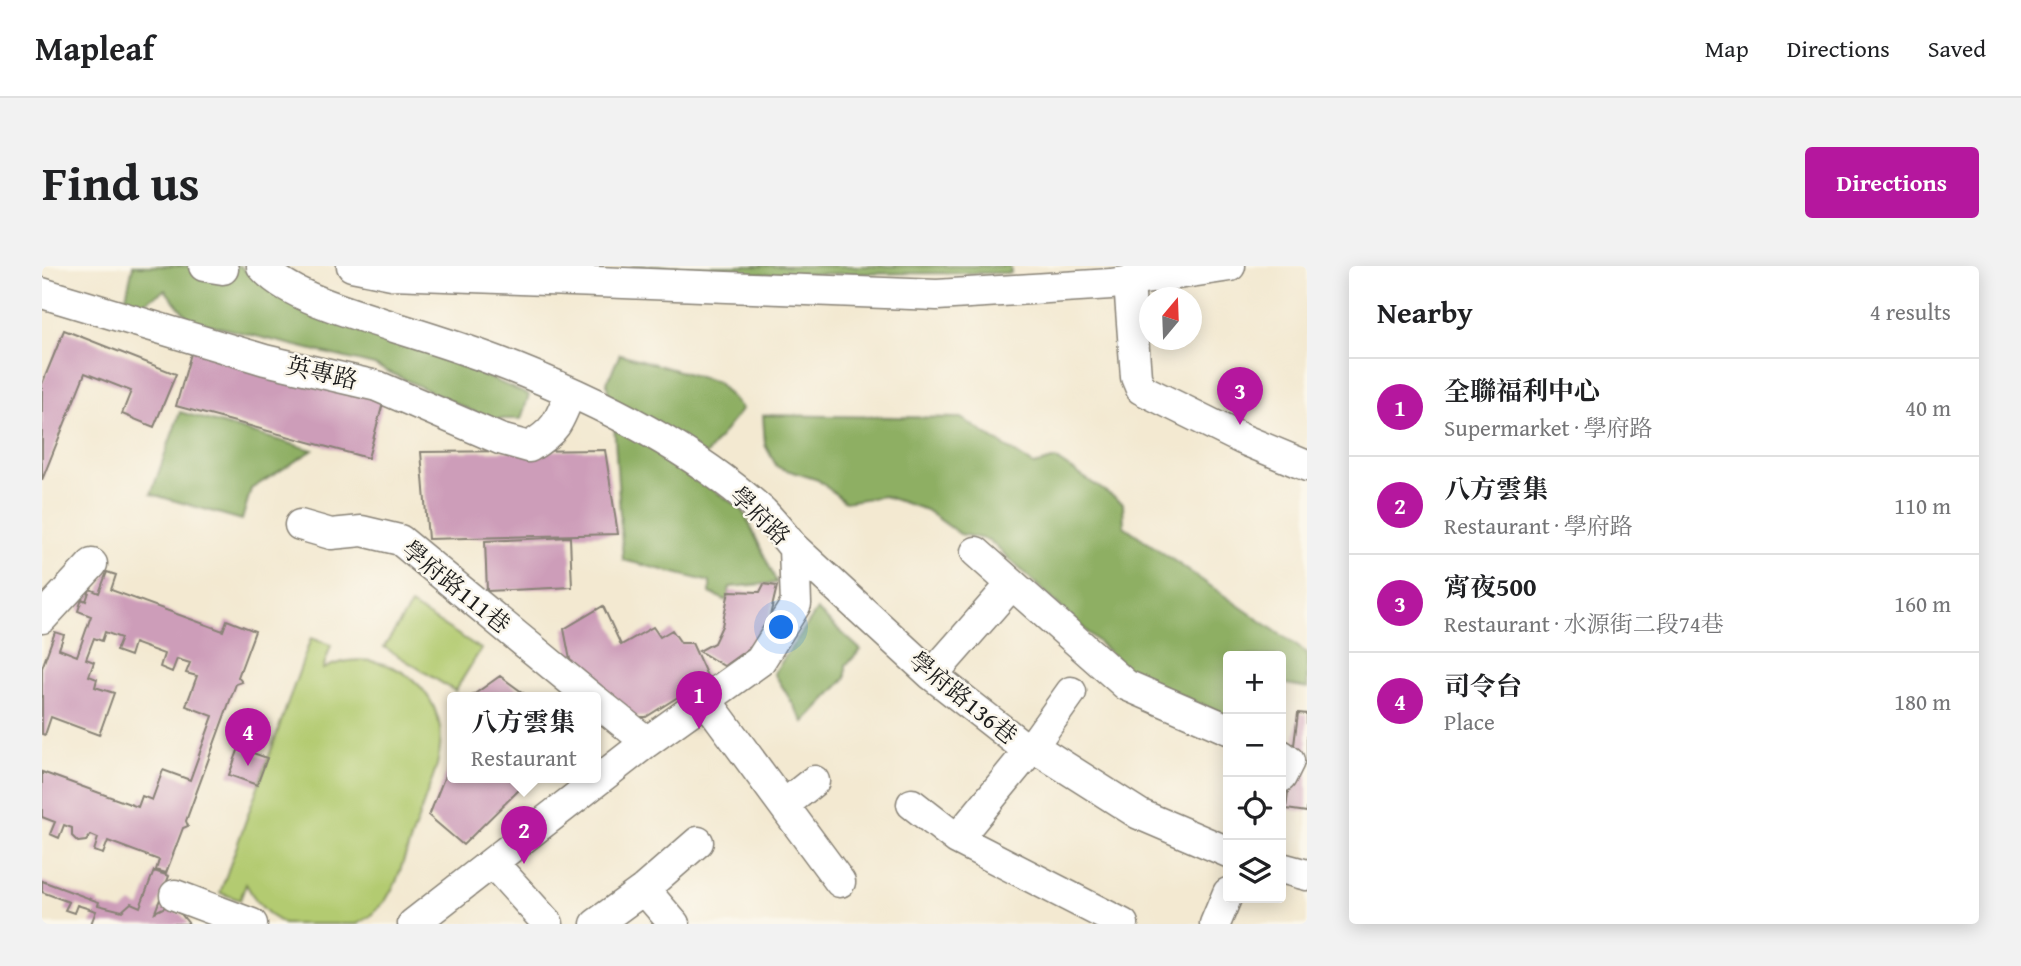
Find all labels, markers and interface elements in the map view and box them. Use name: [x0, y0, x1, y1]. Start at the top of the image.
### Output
text: Mapleaf: [35, 24, 154, 72]
text: Map: [1705, 31, 1749, 66]
text: Directions: [1787, 31, 1890, 66]
text: Saved: [1928, 31, 1986, 66]
text: Find us: [42, 146, 200, 218]
button: Directions: [1805, 147, 1979, 218]
north arrow: [1139, 287, 1202, 350]
text: Nearby: [1377, 290, 1473, 334]
text: 4 results: [1870, 295, 1951, 328]
street label: 英專路: [283, 347, 361, 398]
pin: 3: [1217, 367, 1263, 425]
text: 全聯福利中心: [1444, 371, 1600, 410]
text: 1: [1394, 391, 1406, 424]
text: 40 m: [1905, 391, 1951, 424]
text: Supermarket · 學府路: [1444, 411, 1653, 444]
text: 八方雲集: [1444, 469, 1548, 508]
street label: 學府路: [722, 478, 798, 553]
text: 2: [1394, 489, 1406, 522]
text: 110 m: [1894, 489, 1951, 522]
text: Restaurant · 學府路: [1444, 509, 1633, 542]
street label: 學府路111巷: [395, 532, 518, 641]
text: 宵夜500: [1444, 567, 1536, 606]
text: 3: [1394, 587, 1406, 620]
text: 160 m: [1894, 587, 1951, 620]
text: Restaurant · 水源街二段74巷: [1444, 607, 1724, 640]
your location: [764, 610, 798, 644]
street label: 學府路136巷: [902, 643, 1025, 752]
map controls: [1223, 651, 1286, 903]
button: +: [1223, 651, 1286, 714]
text: 司令台: [1444, 666, 1522, 705]
pin: 1: [676, 671, 722, 729]
text: 4: [1394, 685, 1406, 718]
text: 180 m: [1894, 685, 1951, 718]
popup: [447, 692, 601, 783]
text: 八方雲集: [471, 702, 575, 741]
text: Place: [1444, 705, 1495, 738]
pin: 4: [225, 708, 271, 766]
button: −: [1223, 714, 1286, 777]
text: Restaurant: [471, 741, 577, 774]
button: locate: [1223, 777, 1286, 840]
pin: 2: [501, 806, 547, 864]
button: layers: [1223, 840, 1286, 903]

